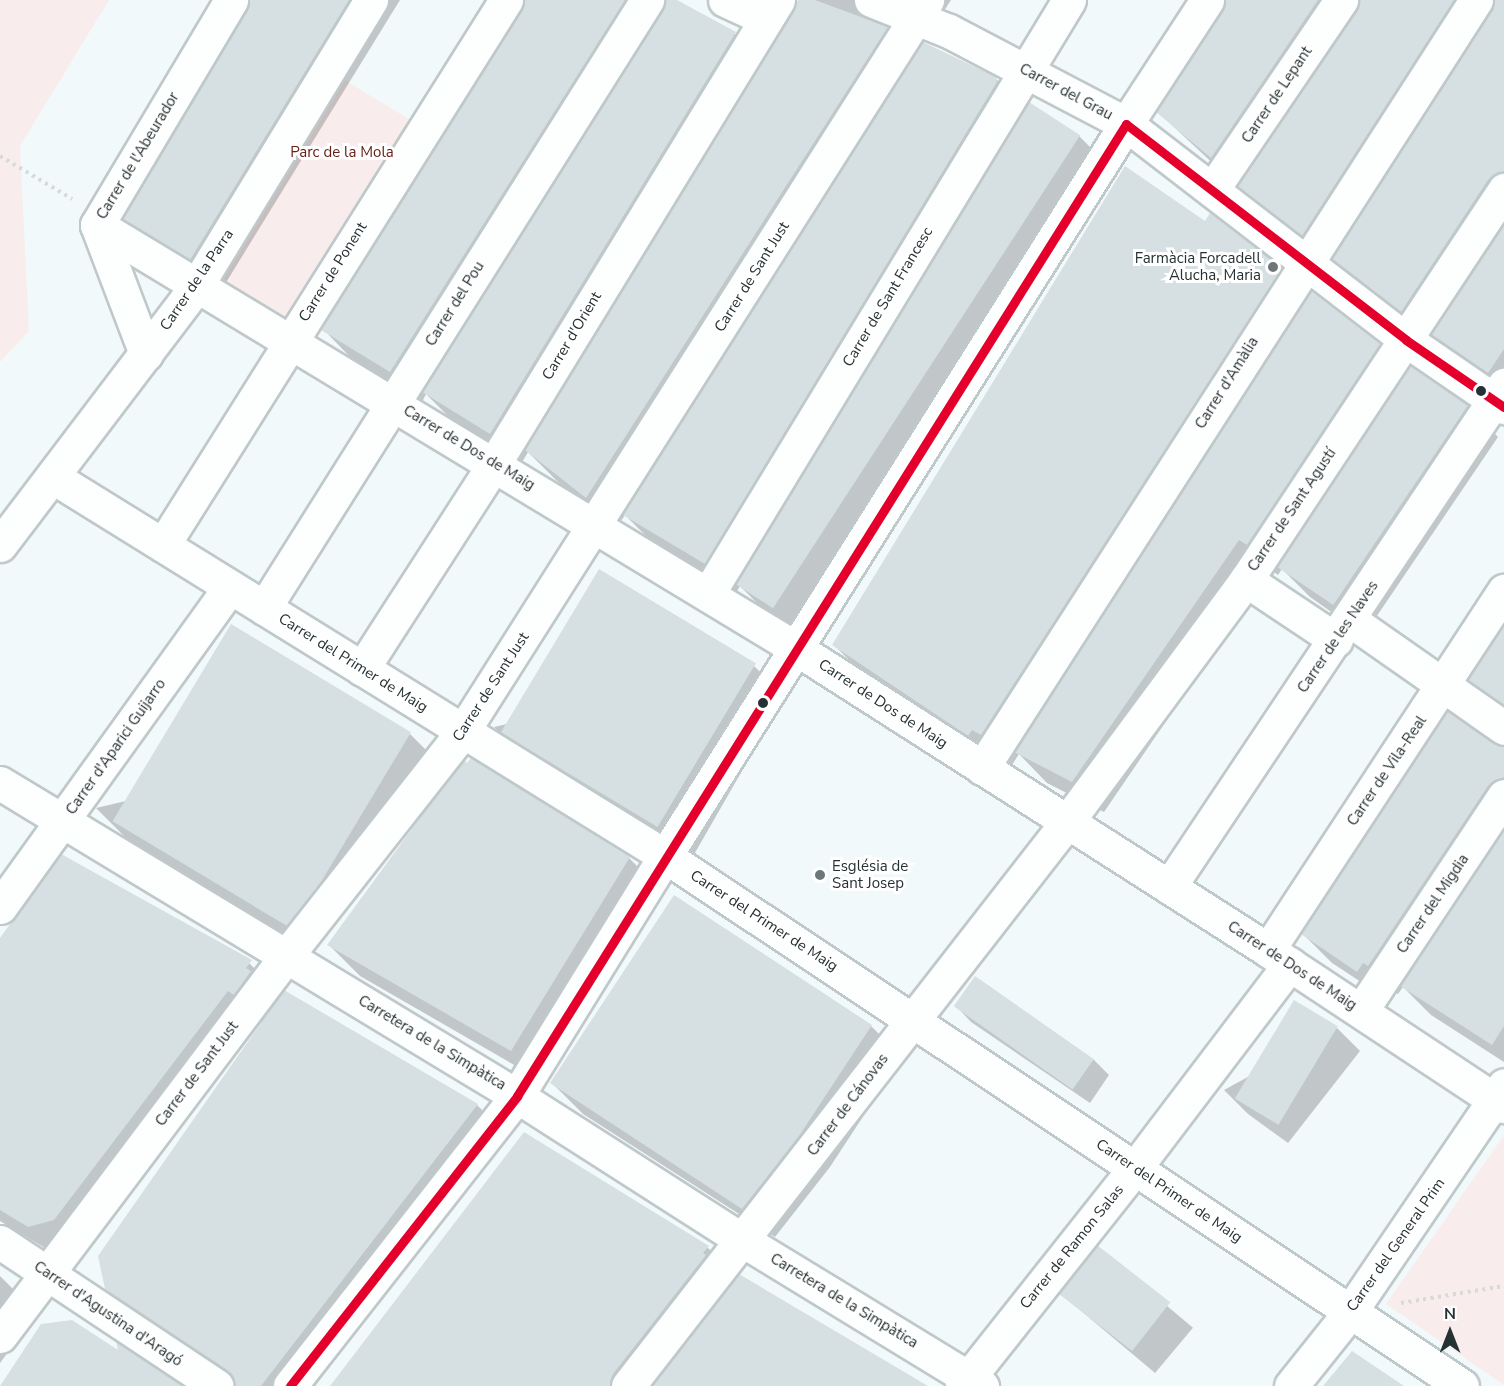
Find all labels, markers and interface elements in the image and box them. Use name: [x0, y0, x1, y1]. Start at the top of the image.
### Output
street label: Carrer de Lepant: [1238, 43, 1316, 147]
street label: Carrer del Grau: [1016, 60, 1116, 124]
street label: Carrer de l'Abeurador: [93, 89, 183, 223]
park label: Parc de la Mola: [290, 144, 394, 162]
street label: Carrer de Ponent: [295, 219, 371, 325]
street label: Carrer de Sant Just: [711, 219, 793, 335]
street label: Carrer de Sant Francesc: [839, 224, 937, 370]
street label: Carrer de la Parra: [156, 226, 238, 334]
place label: Farmàcia Forcadell Alucha, Maria: [1135, 249, 1261, 284]
street label: Carrer del Pou: [422, 258, 488, 350]
marker: Farmàcia Forcadell Alucha, Maria: [1266, 260, 1280, 274]
street label: Carrer d'Orient: [539, 289, 605, 383]
street label: Carrer d'Amàlia: [1191, 334, 1263, 432]
unlabelled marker: [1475, 385, 1487, 397]
street label: Carrer de Dos de Maig: [400, 402, 538, 494]
street label: Carrer de Sant Agustí: [1244, 445, 1340, 575]
street label: Carrer de les Naves: [1294, 577, 1382, 697]
street label: Carrer del Primer de Maig: [275, 610, 431, 716]
street label: Carrer de Sant Just: [449, 629, 533, 745]
street label: Carrer de Dos de Maig: [815, 655, 951, 753]
street label: Carrer d'Aparici Guijarro: [62, 676, 170, 818]
unlabelled marker: [757, 697, 769, 709]
street label: Carrer de Vila-Real: [1343, 712, 1431, 830]
street label: Carrer del Migdia: [1393, 851, 1473, 957]
place label: Església de Sant Josep: [832, 857, 908, 892]
street label: Carrer del Primer de Maig: [687, 866, 841, 976]
marker: Església de Sant Josep: [813, 868, 827, 882]
street label: Carrer de Dos de Maig: [1224, 917, 1360, 1015]
street label: Carretera de la Simpàtica: [355, 992, 509, 1094]
street label: Carrer de Sant Just: [152, 1018, 242, 1130]
street label: Carrer de Cánovas: [804, 1050, 892, 1160]
street label: Carrer del Primer de Maig: [1092, 1135, 1246, 1247]
street label: Carrer del General Prim: [1343, 1175, 1449, 1315]
street label: Carrer de Ramon Salas: [1016, 1181, 1128, 1313]
street label: Carretera de la Simpàtica: [767, 1250, 921, 1352]
street label: Carrer d'Agustina d'Aragó: [30, 1258, 186, 1370]
north arrow: [1420, 1302, 1480, 1362]
text: N: [1444, 1303, 1456, 1325]

